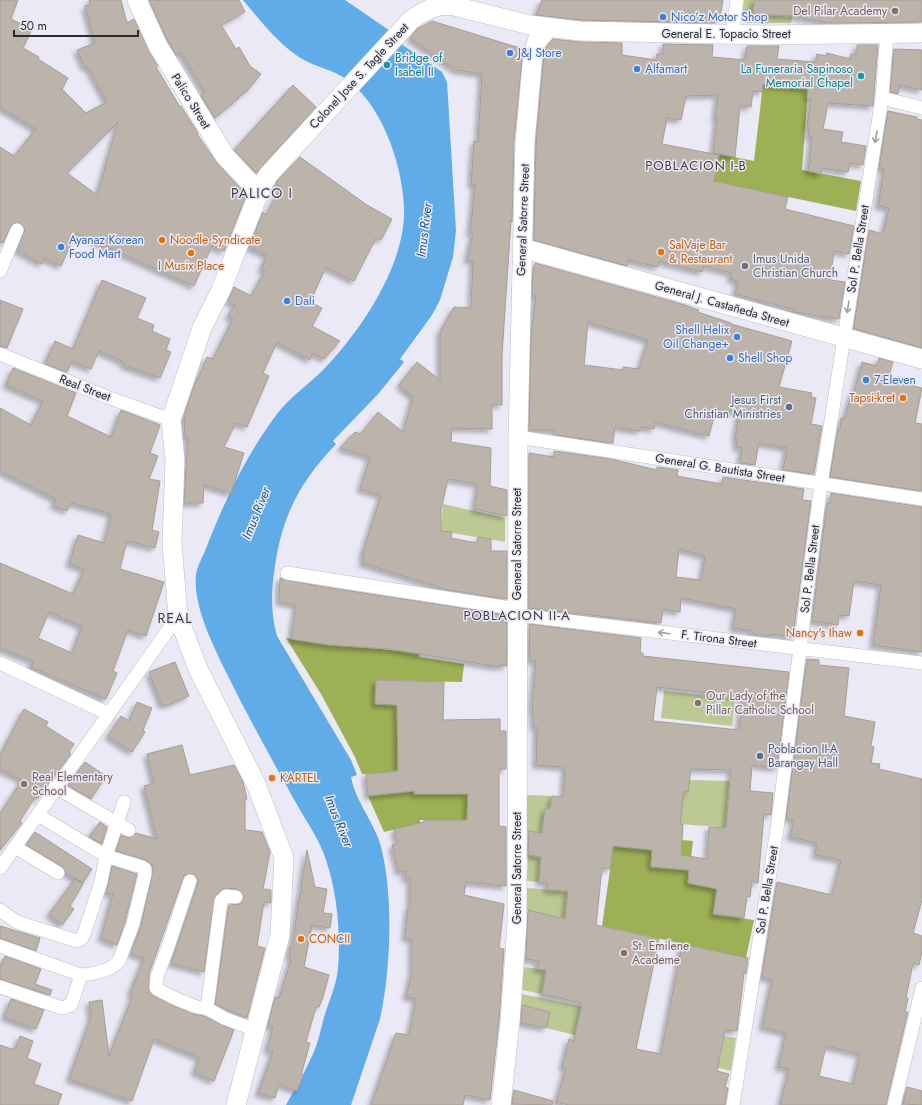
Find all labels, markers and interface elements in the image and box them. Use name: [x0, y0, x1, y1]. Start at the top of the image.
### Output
place label: Del Pilar Academy: [793, 2, 888, 20]
marker: Del Pilar Academy: [890, 6, 900, 16]
place label: Nico'z Motor Shop: [671, 8, 768, 26]
scale bar: [14, 12, 138, 38]
marker: Nico'z Motor Shop: [658, 12, 668, 22]
text: 50 m: [20, 17, 47, 35]
street label: Colonel Jose S. Tagle Street: [305, 19, 413, 133]
street label: General E. Topacio Street: [661, 25, 791, 43]
place label: J&J Store: [516, 44, 562, 62]
marker: J&J Store: [505, 48, 515, 58]
place label: Bridge of Isabel II: [395, 49, 443, 81]
marker: Bridge of Isabel II: [382, 60, 392, 70]
place label: Alfamart: [645, 60, 687, 78]
place label: La Funeraria Sapinoso Memorial Chapel: [741, 60, 853, 92]
marker: Alfamart: [632, 64, 642, 74]
street label: Palico Street: [167, 70, 215, 132]
marker: La Funeraria Sapinoso Memorial Chapel: [856, 71, 866, 81]
one-way arrow: [871, 130, 879, 143]
district label: POBLACION I-B: [645, 156, 747, 175]
street label: General Satorre Street: [512, 163, 534, 277]
district label: PALICO I: [231, 183, 293, 203]
water label: Imus River: [411, 201, 437, 258]
street label: Sol P. Bella Street: [842, 204, 874, 294]
place label: Ayanaz Korean Food Mart: [69, 231, 144, 263]
place label: Noodle Syndicate: [170, 231, 260, 249]
marker: Noodle Syndicate: [157, 235, 167, 245]
place label: SalVaje Bar & Restaurant: [669, 236, 733, 268]
marker: Ayanaz Korean Food Mart: [56, 242, 66, 252]
marker: SalVaje Bar & Restaurant: [656, 247, 666, 257]
marker: I Musix Place: [186, 248, 196, 258]
place label: Imus Unida Christian Church: [753, 250, 838, 282]
place label: I Musix Place: [158, 257, 224, 275]
marker: Imus Unida Christian Church: [740, 261, 750, 271]
street label: General J. Castañeda Street: [653, 276, 791, 332]
place label: Dali: [295, 292, 315, 310]
marker: Dali: [282, 296, 292, 306]
one-way arrow: [844, 300, 852, 313]
place label: Shell Helix Oil Change+: [663, 321, 730, 353]
marker: Shell Helix Oil Change+: [732, 332, 742, 342]
place label: Shell Shop: [738, 349, 793, 367]
marker: Shell Shop: [725, 353, 735, 363]
street label: Real Street: [57, 370, 113, 406]
place label: 7-Eleven: [874, 371, 916, 389]
marker: 7-Eleven: [861, 375, 871, 385]
place label: Tapsi-kret: [849, 389, 895, 407]
place label: Jesus First Christian Ministries: [685, 391, 781, 423]
marker: Tapsi-kret: [898, 393, 908, 403]
marker: Jesus First Christian Ministries: [784, 402, 794, 412]
street label: General G. Bautista Street: [654, 449, 786, 487]
water label: Imus River: [237, 483, 275, 542]
street label: General Satorre Street: [508, 488, 526, 600]
street label: Sol P. Bella Street: [796, 524, 824, 614]
district label: POBLACION II-A: [463, 606, 571, 625]
district label: REAL: [157, 608, 193, 628]
place label: Nancy's Ihaw: [786, 624, 853, 642]
street label: F. Tirona Street: [680, 625, 758, 653]
marker: Nancy's Ihaw: [855, 628, 865, 638]
one-way arrow: [658, 629, 671, 637]
place label: Our Lady of the Pillar Catholic School: [706, 687, 814, 719]
marker: Our Lady of the Pillar Catholic School: [693, 698, 703, 708]
place label: Poblacion II-A Barangay Hall: [768, 740, 838, 772]
marker: Poblacion II-A Barangay Hall: [755, 751, 765, 761]
place label: Real Elementary School: [32, 768, 114, 800]
place label: KARTEL: [280, 769, 320, 787]
marker: KARTEL: [267, 773, 277, 783]
marker: Real Elementary School: [19, 779, 29, 789]
water label: Imus River: [320, 792, 358, 851]
street label: General Satorre Street: [508, 812, 526, 924]
street label: Sol P. Bella Street: [751, 845, 783, 935]
place label: CONCII: [309, 930, 350, 948]
marker: CONCII: [296, 934, 306, 944]
place label: St. Emilene Academe: [632, 937, 689, 969]
marker: St. Emilene Academe: [619, 948, 629, 958]

